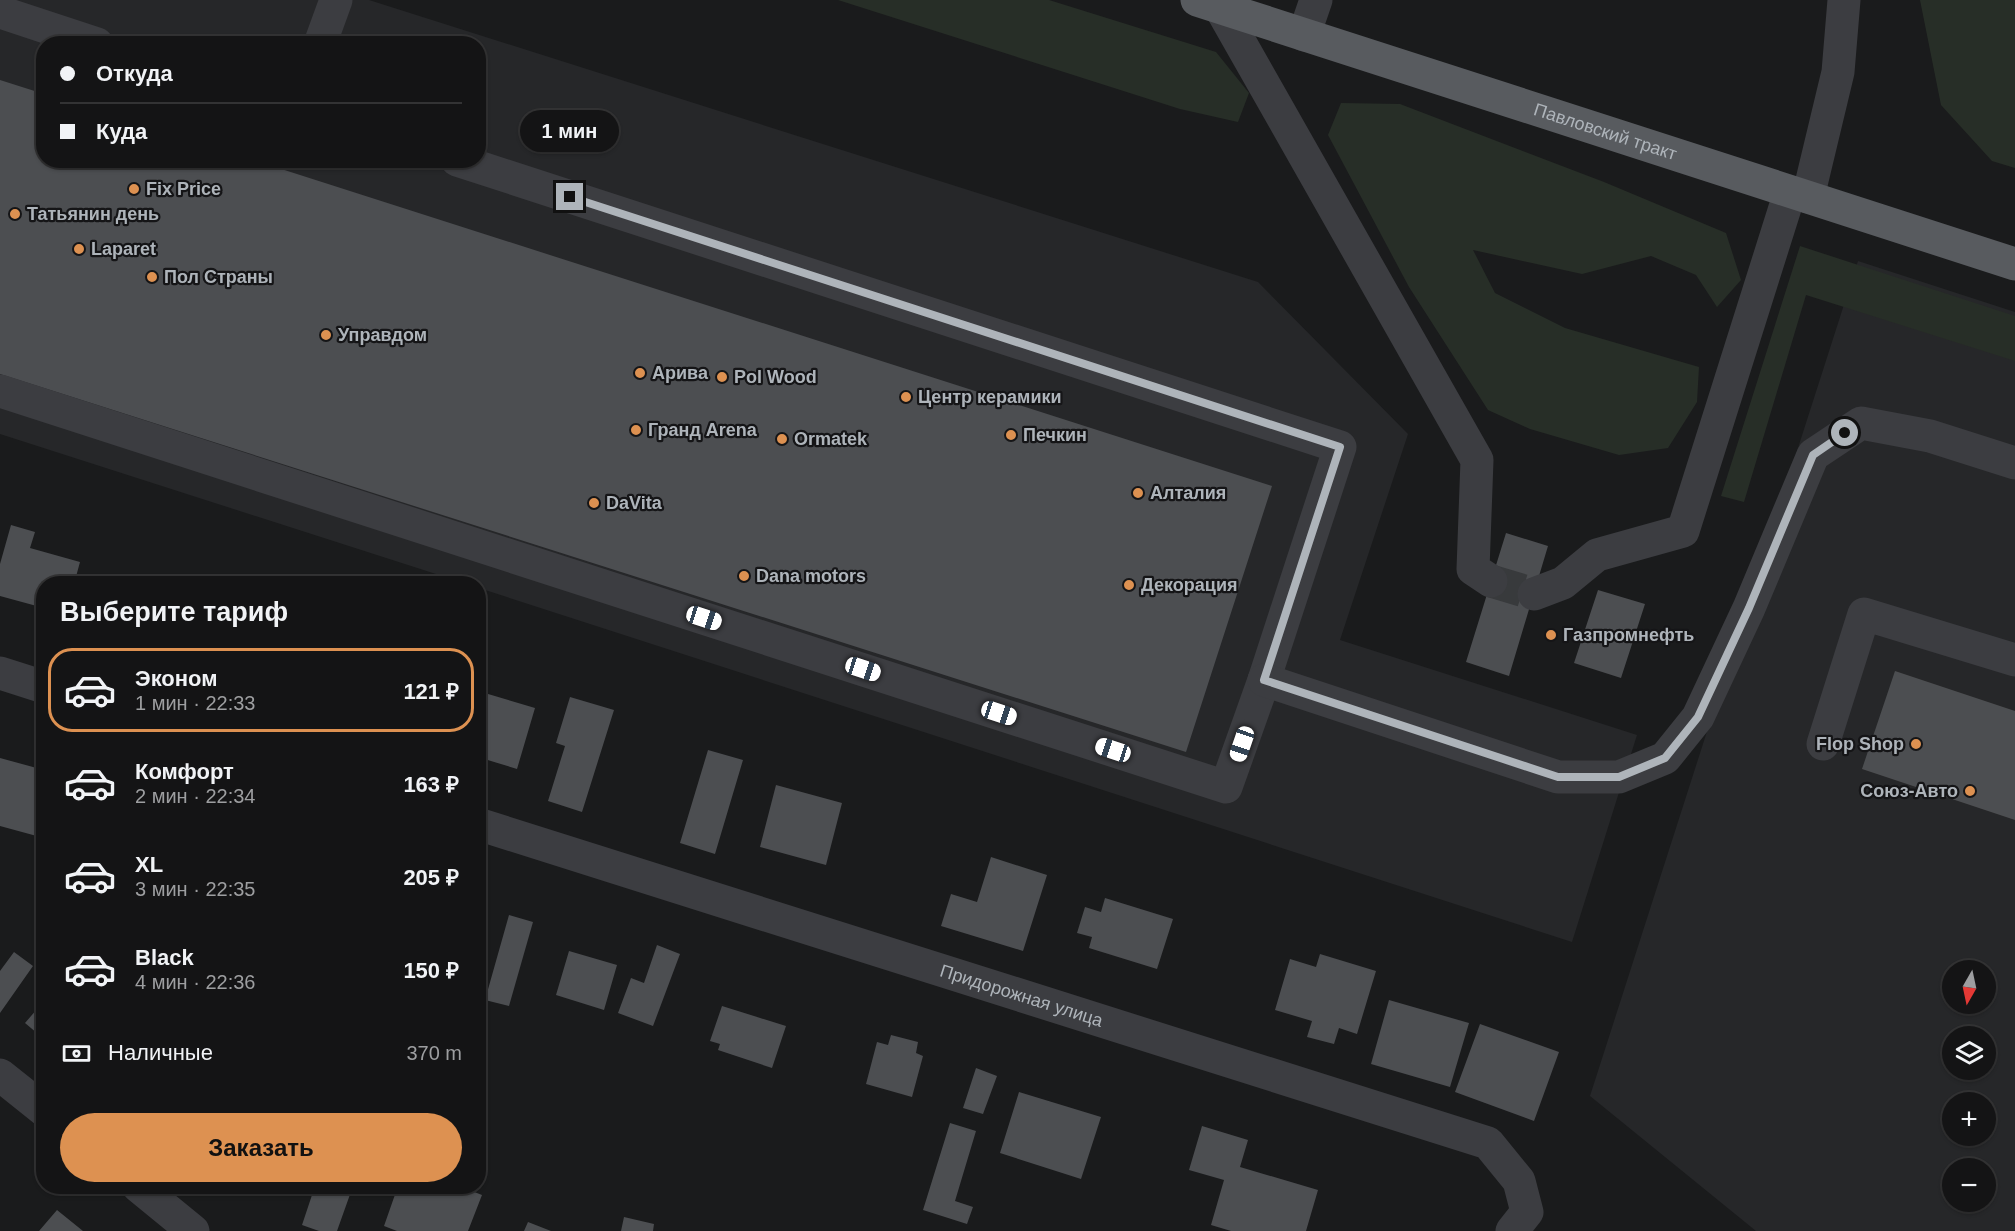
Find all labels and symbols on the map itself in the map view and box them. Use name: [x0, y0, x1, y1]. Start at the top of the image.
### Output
street label: Павловский тракт: [1531, 99, 1679, 164]
callout: 1 мин: [520, 110, 620, 152]
place label: Fix Price: [146, 179, 221, 199]
marker: Fix Price: [127, 182, 141, 196]
route end: [556, 183, 583, 210]
place label: Татьянин день: [27, 204, 159, 224]
marker: Татьянин день: [8, 207, 22, 221]
place label: Laparet: [91, 239, 156, 259]
marker: Laparet: [72, 242, 86, 256]
place label: Пол Страны: [164, 267, 273, 287]
marker: Пол Страны: [145, 270, 159, 284]
place label: Управдом: [338, 325, 427, 345]
marker: Управдом: [319, 328, 333, 342]
place label: Арива: [652, 363, 709, 383]
marker: Арива: [633, 366, 647, 380]
place label: Pol Wood: [734, 367, 817, 387]
marker: Pol Wood: [715, 370, 729, 384]
place label: Центр керамики: [918, 387, 1062, 407]
marker: Центр керамики: [899, 390, 913, 404]
route start: [1831, 419, 1858, 446]
place label: Гранд Arena: [648, 420, 758, 440]
marker: Гранд Arena: [629, 423, 643, 437]
place label: Печкин: [1023, 425, 1087, 445]
marker: Печкин: [1004, 428, 1018, 442]
place label: Ormatek: [794, 429, 868, 449]
marker: Ormatek: [775, 432, 789, 446]
place label: Алталия: [1150, 483, 1226, 503]
marker: Алталия: [1131, 486, 1145, 500]
place label: DaVita: [606, 493, 663, 513]
marker: DaVita: [587, 496, 601, 510]
place label: Dana motors: [756, 566, 866, 586]
marker: Dana motors: [737, 569, 751, 583]
place label: Декорация: [1141, 575, 1237, 595]
marker: Декорация: [1122, 578, 1136, 592]
car: [684, 604, 724, 632]
place label: Газпромнефть: [1563, 625, 1694, 645]
marker: Газпромнефть: [1544, 628, 1558, 642]
car: [843, 655, 883, 683]
car: [979, 699, 1019, 727]
car: [1228, 724, 1256, 764]
place label: Flop Shop: [1816, 734, 1904, 754]
car: [1093, 736, 1133, 764]
marker: Flop Shop: [1909, 737, 1923, 751]
place label: Союз-Авто: [1860, 781, 1958, 801]
marker: Союз-Авто: [1963, 784, 1977, 798]
north arrow: [1942, 960, 1996, 1014]
street label: Придорожная улица: [938, 961, 1106, 1031]

